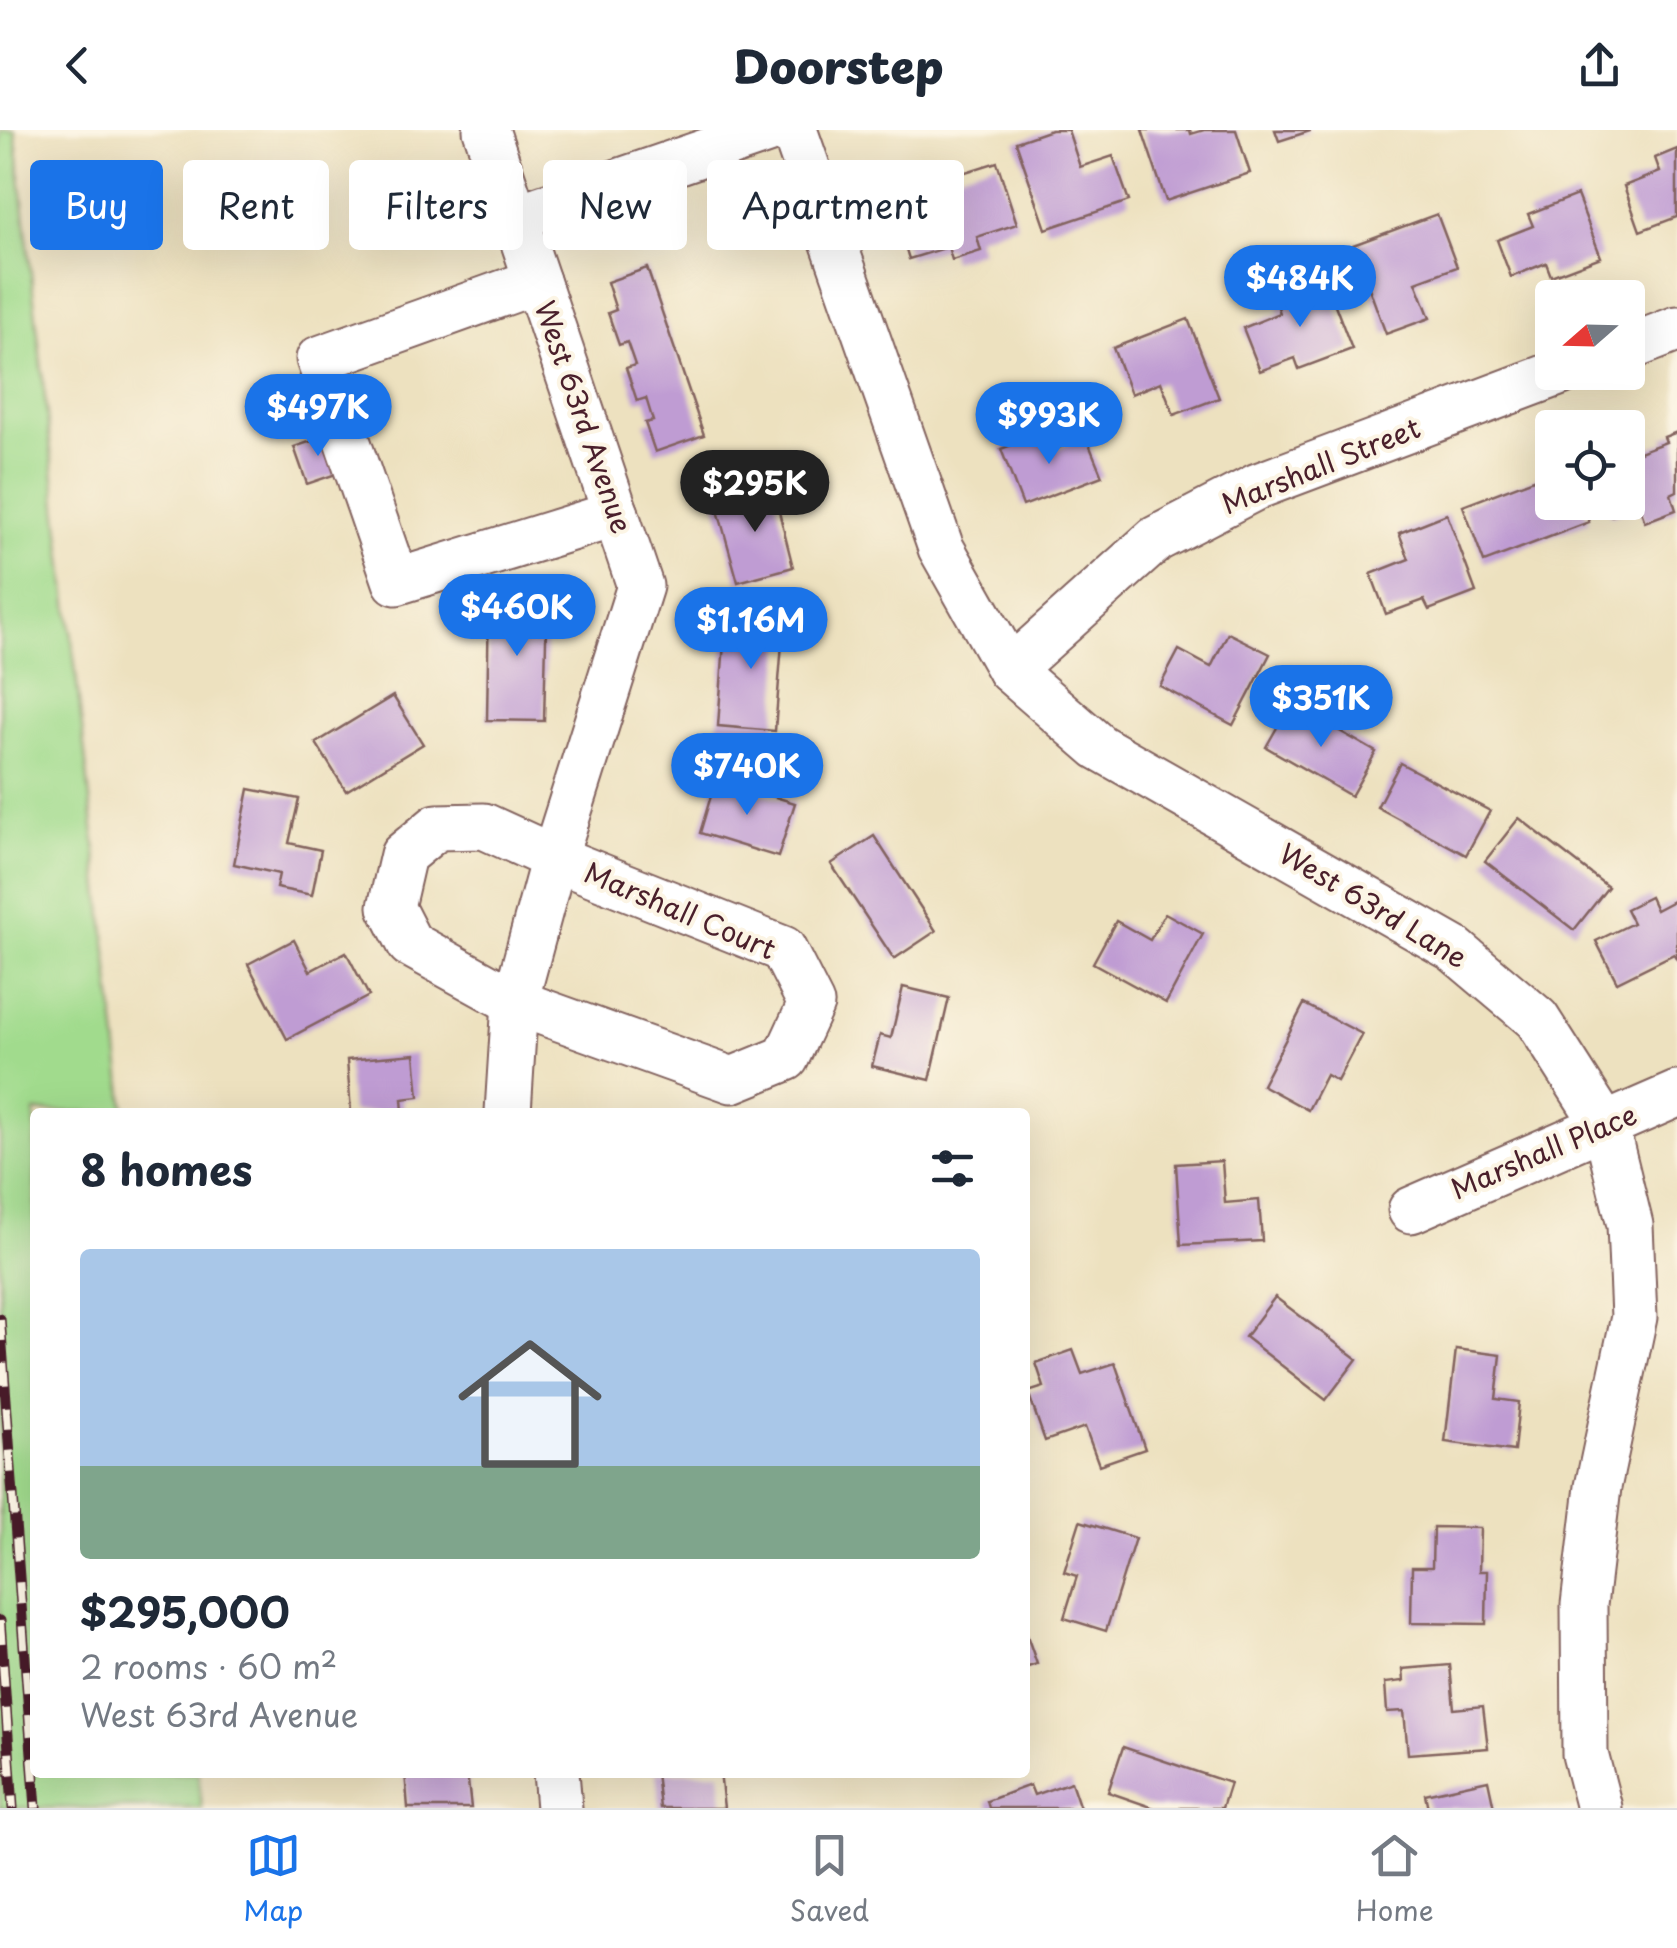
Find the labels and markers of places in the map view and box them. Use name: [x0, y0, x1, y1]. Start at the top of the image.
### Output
pin: $484K: [1230, 245, 1370, 330]
pin: $497K: [248, 374, 388, 459]
pin: $993K: [979, 382, 1119, 467]
pin: $295K: [685, 450, 825, 535]
pin: $460K: [447, 574, 587, 659]
pin: $1.16M: [670, 587, 832, 672]
pin: $351K: [1251, 665, 1391, 750]
pin: $740K: [677, 733, 817, 818]

